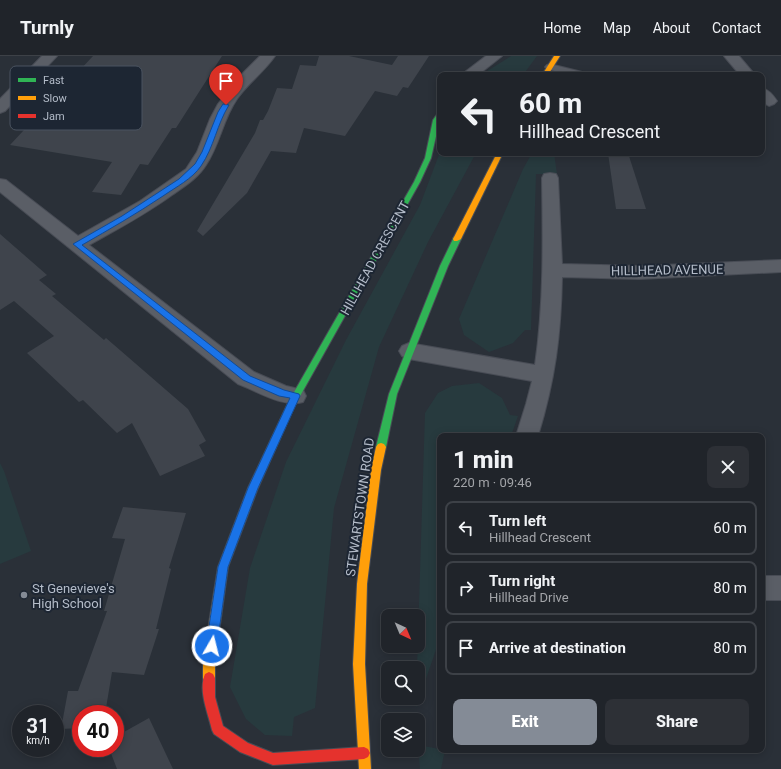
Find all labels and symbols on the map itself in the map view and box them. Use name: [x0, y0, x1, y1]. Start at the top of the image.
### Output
pin: [209, 64, 243, 105]
legend: [10, 66, 142, 130]
text: Fast: [43, 74, 65, 87]
text: Slow: [43, 92, 67, 105]
text: Jam: [43, 110, 65, 123]
street label: HILLHEAD CRESCENT: [337, 198, 413, 318]
street label: HILLHEAD AVENUE: [611, 262, 723, 278]
street label: STEWARTSTOWN ROAD: [343, 437, 377, 577]
place label: St Genevieve's High School: [32, 581, 115, 611]
marker: St Genevieve's High School: [19, 590, 29, 600]
north arrow: [381, 609, 425, 653]
position arrow: [191, 625, 233, 667]
speed limit sign: 40: [72, 705, 124, 757]

